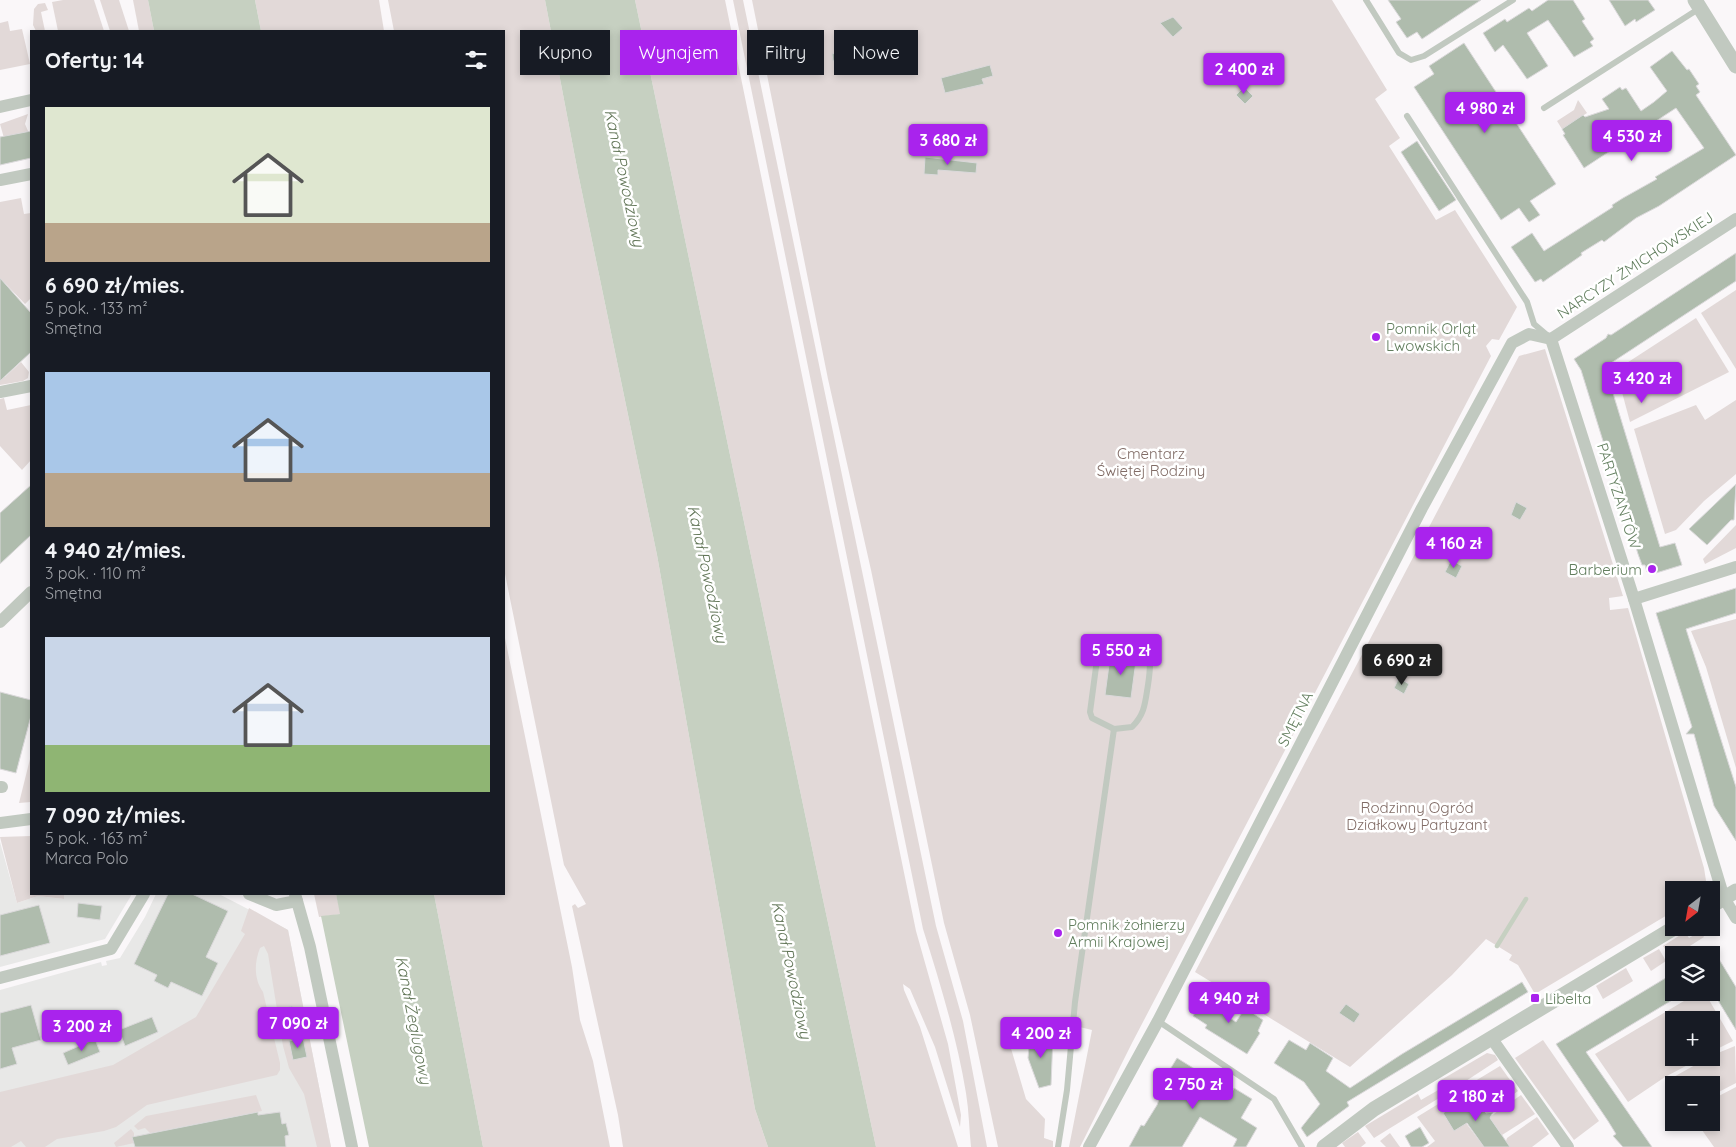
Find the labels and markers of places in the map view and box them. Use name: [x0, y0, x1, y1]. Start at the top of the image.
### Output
pin: 2 400 zł: [1192, 52, 1296, 95]
pin: 4 980 zł: [1433, 92, 1537, 134]
pin: 4 530 zł: [1580, 120, 1684, 162]
pin: 3 680 zł: [896, 124, 1000, 166]
place label: Pomnik Orląt Lwowskich: [1386, 319, 1476, 355]
marker: Pomnik Orląt Lwowskich: [1370, 331, 1382, 343]
pin: 3 420 zł: [1590, 362, 1694, 404]
pin: 4 160 zł: [1402, 526, 1506, 569]
place label: Barberium: [1569, 560, 1642, 579]
marker: Barberium: [1646, 563, 1658, 575]
pin: 5 550 zł: [1069, 634, 1173, 676]
pin: 6 690 zł: [1350, 644, 1454, 686]
place label: Pomnik żołnierzy Armii Krajowej: [1068, 915, 1185, 951]
marker: Pomnik żołnierzy Armii Krajowej: [1052, 927, 1064, 939]
pin: 4 940 zł: [1177, 982, 1281, 1024]
place label: Libelta: [1545, 989, 1591, 1008]
marker: Libelta: [1529, 992, 1541, 1004]
pin: 7 090 zł: [246, 1006, 350, 1049]
pin: 3 200 zł: [30, 1010, 134, 1052]
pin: 4 200 zł: [989, 1016, 1093, 1059]
pin: 2 750 zł: [1141, 1068, 1245, 1110]
pin: 2 180 zł: [1424, 1080, 1528, 1122]

